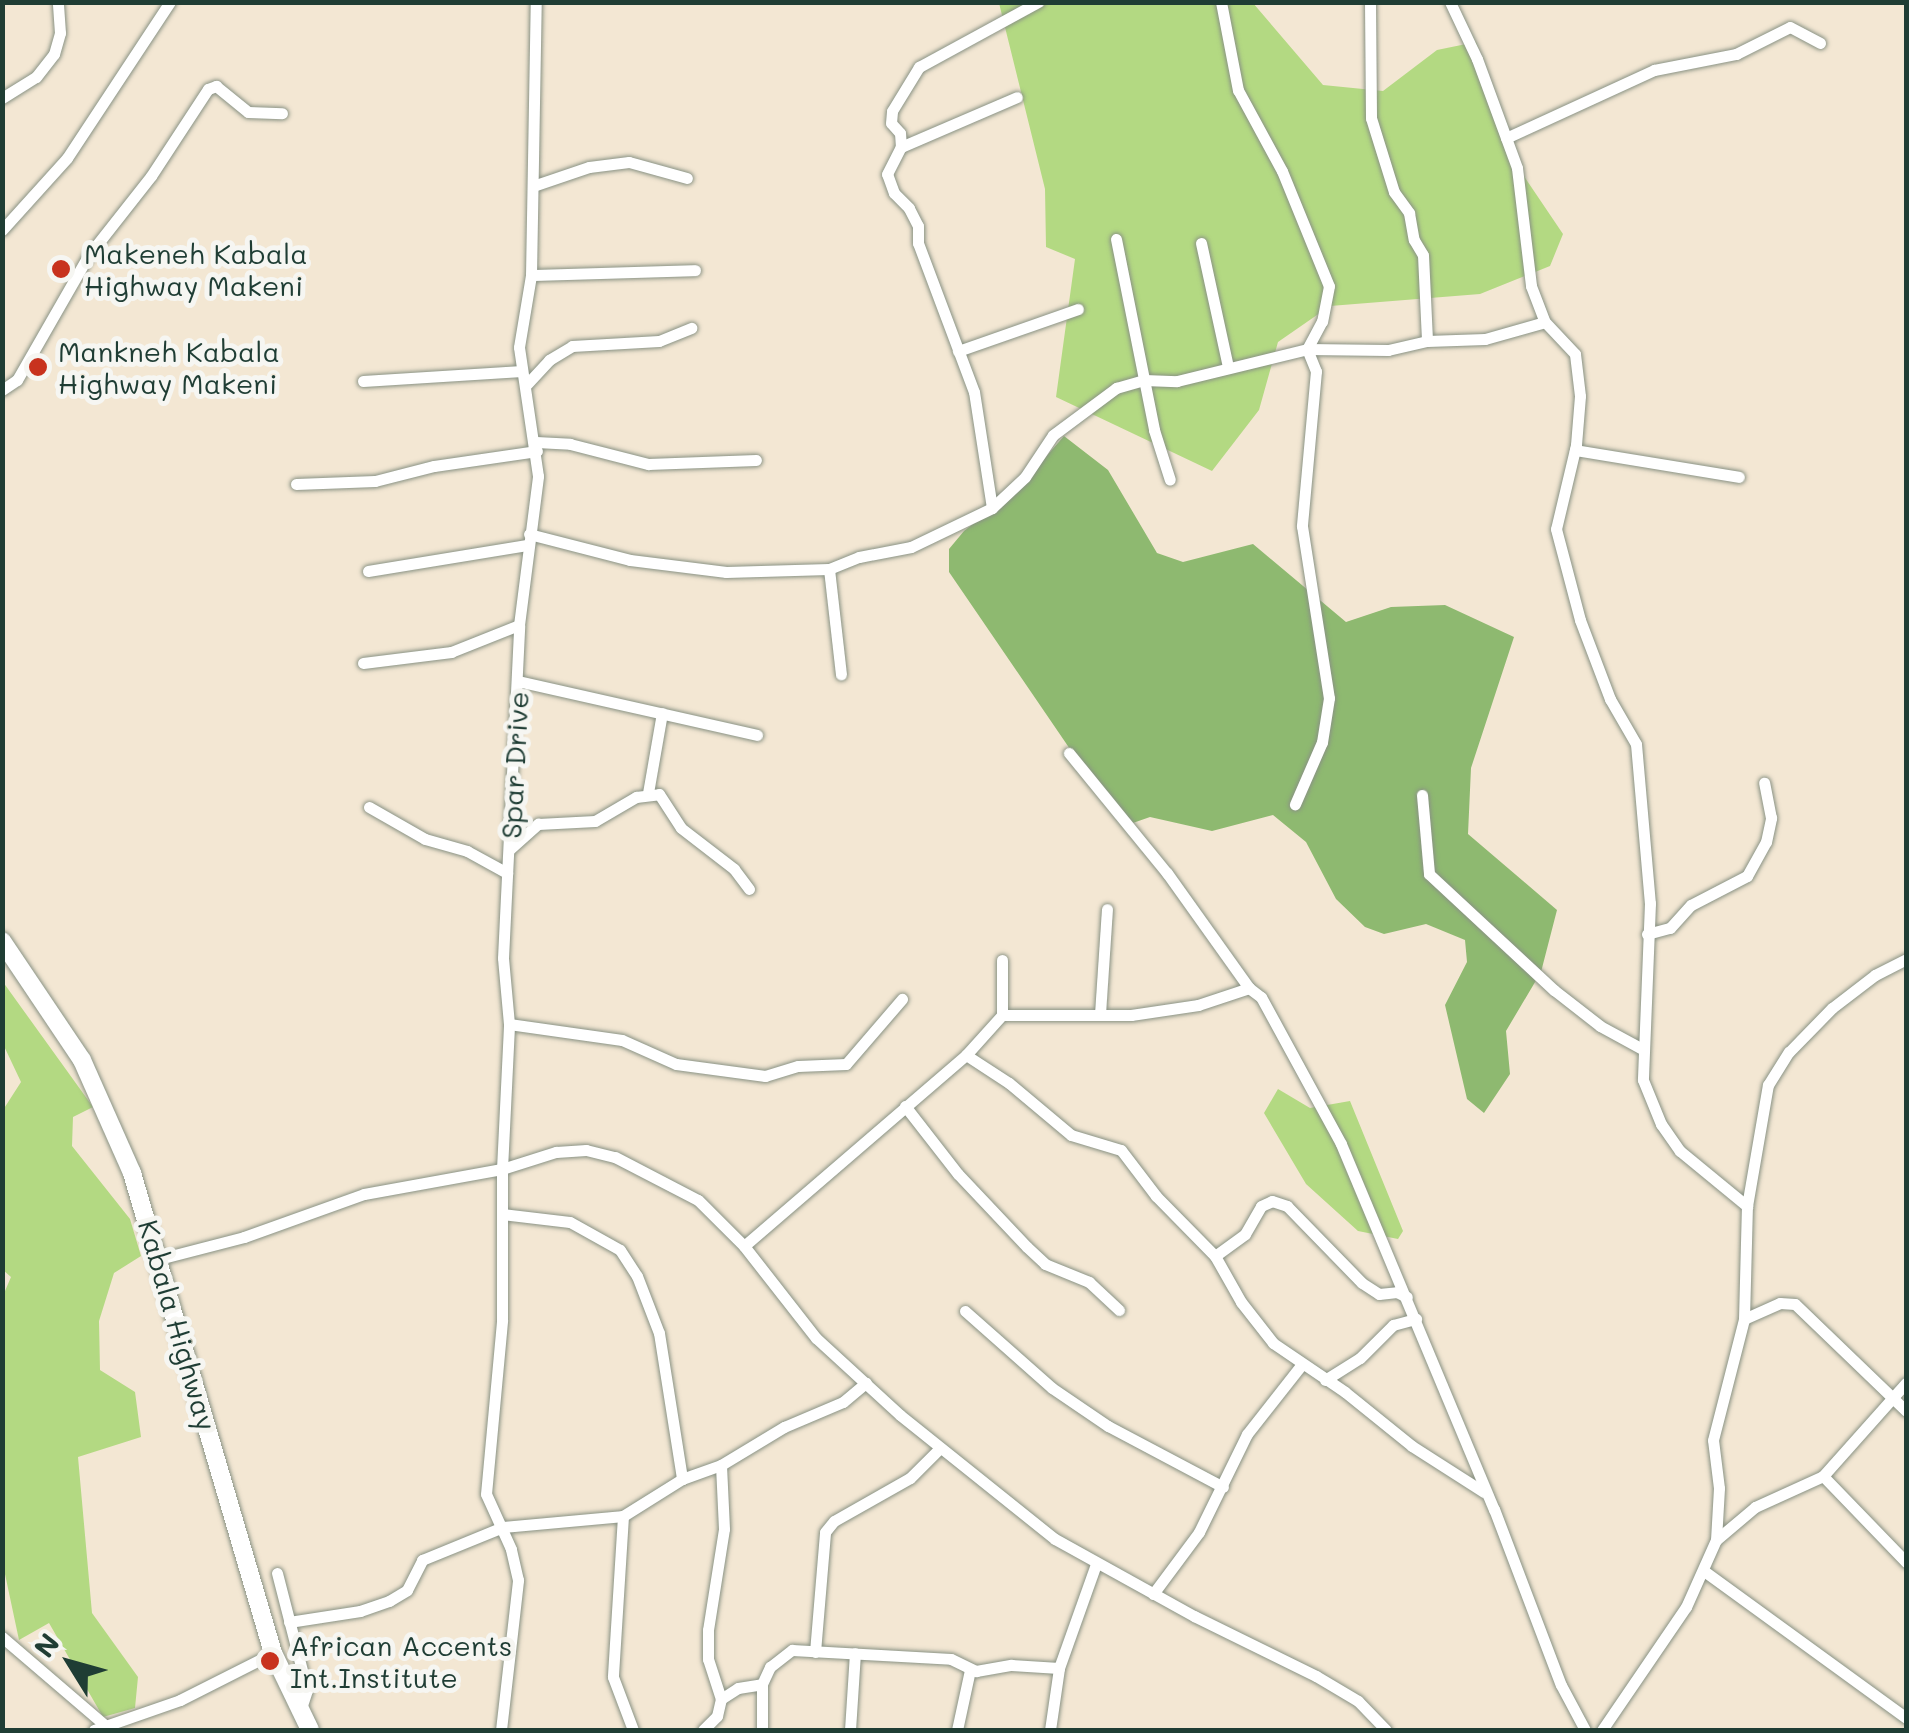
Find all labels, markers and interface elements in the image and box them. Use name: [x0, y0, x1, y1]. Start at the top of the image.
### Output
place label: Makeneh Kabala Highway Makeni: [84, 236, 308, 302]
marker: Makeneh Kabala Highway Makeni: [48, 256, 74, 282]
place label: Mankneh Kabala Highway Makeni: [58, 334, 280, 400]
marker: Mankneh Kabala Highway Makeni: [27, 356, 49, 378]
street label: Spar Drive: [493, 690, 535, 840]
street label: Kabala Highway: [132, 1216, 224, 1434]
north arrow: [20, 1613, 120, 1713]
text: N: [25, 1626, 67, 1664]
place label: African Accents Int.Institute: [290, 1628, 512, 1694]
marker: African Accents Int.Institute: [259, 1650, 281, 1672]

